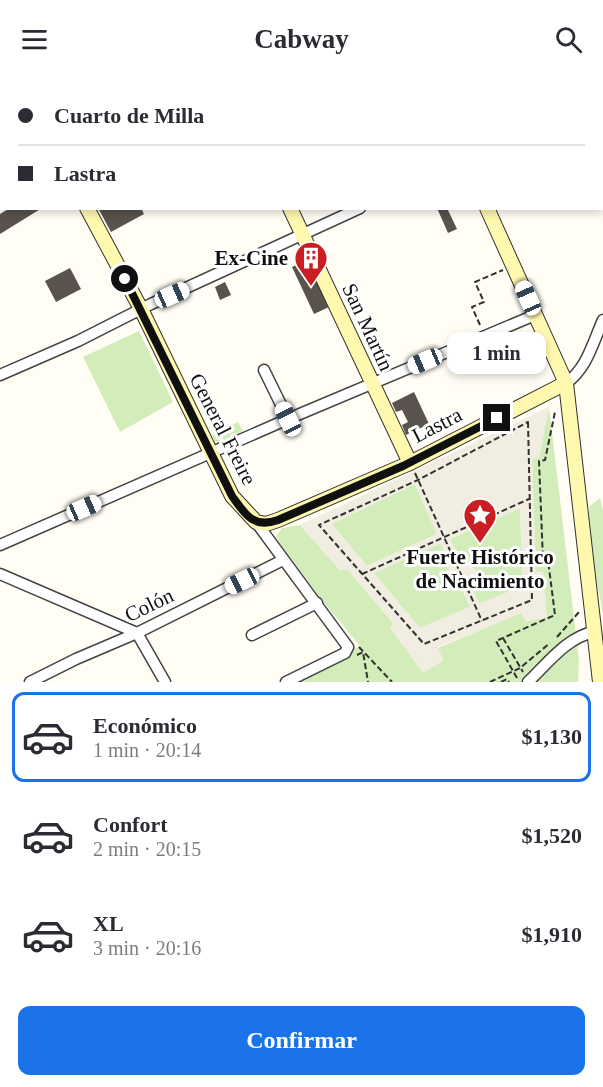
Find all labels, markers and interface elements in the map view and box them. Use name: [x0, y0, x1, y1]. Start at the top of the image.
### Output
icon: menu: [18, 23, 51, 56]
icon: search: [552, 23, 585, 56]
text: Cabway: [254, 24, 349, 54]
text: Cuarto de Milla: [54, 103, 204, 128]
text: Lastra: [54, 161, 116, 186]
building icon: Ex-Cine: [293, 240, 329, 287]
place label: Ex-Cine: [215, 246, 288, 270]
route start: [111, 265, 138, 292]
car: [512, 278, 544, 318]
car: [152, 279, 192, 311]
street label: San Martín: [337, 279, 399, 375]
callout: 1 min: [448, 331, 546, 373]
text: 1 min: [472, 342, 521, 364]
car: [405, 346, 445, 376]
street label: General Freire: [185, 369, 261, 489]
car: [272, 399, 304, 439]
street label: Lastra: [408, 402, 466, 448]
route end: [483, 404, 510, 431]
car: [64, 492, 104, 524]
place icon: Fuerte Histórico de Nacimiento: [462, 497, 498, 544]
place label: Fuerte Histórico de Nacimiento: [406, 545, 554, 593]
car: [222, 565, 262, 597]
street label: Colón: [121, 583, 178, 627]
icon: car: [21, 710, 75, 764]
text: Económico: [93, 713, 197, 738]
text: $1,130: [522, 724, 582, 749]
text: 1 min · 20:14: [93, 739, 201, 761]
icon: car: [21, 809, 75, 863]
text: Confort: [93, 812, 168, 837]
text: $1,520: [522, 823, 582, 848]
text: 2 min · 20:15: [93, 838, 201, 860]
icon: car: [21, 908, 75, 962]
text: XL: [93, 911, 124, 936]
text: $1,910: [522, 922, 582, 947]
text: 3 min · 20:16: [93, 937, 201, 959]
button: Confirmar: [18, 1006, 585, 1075]

